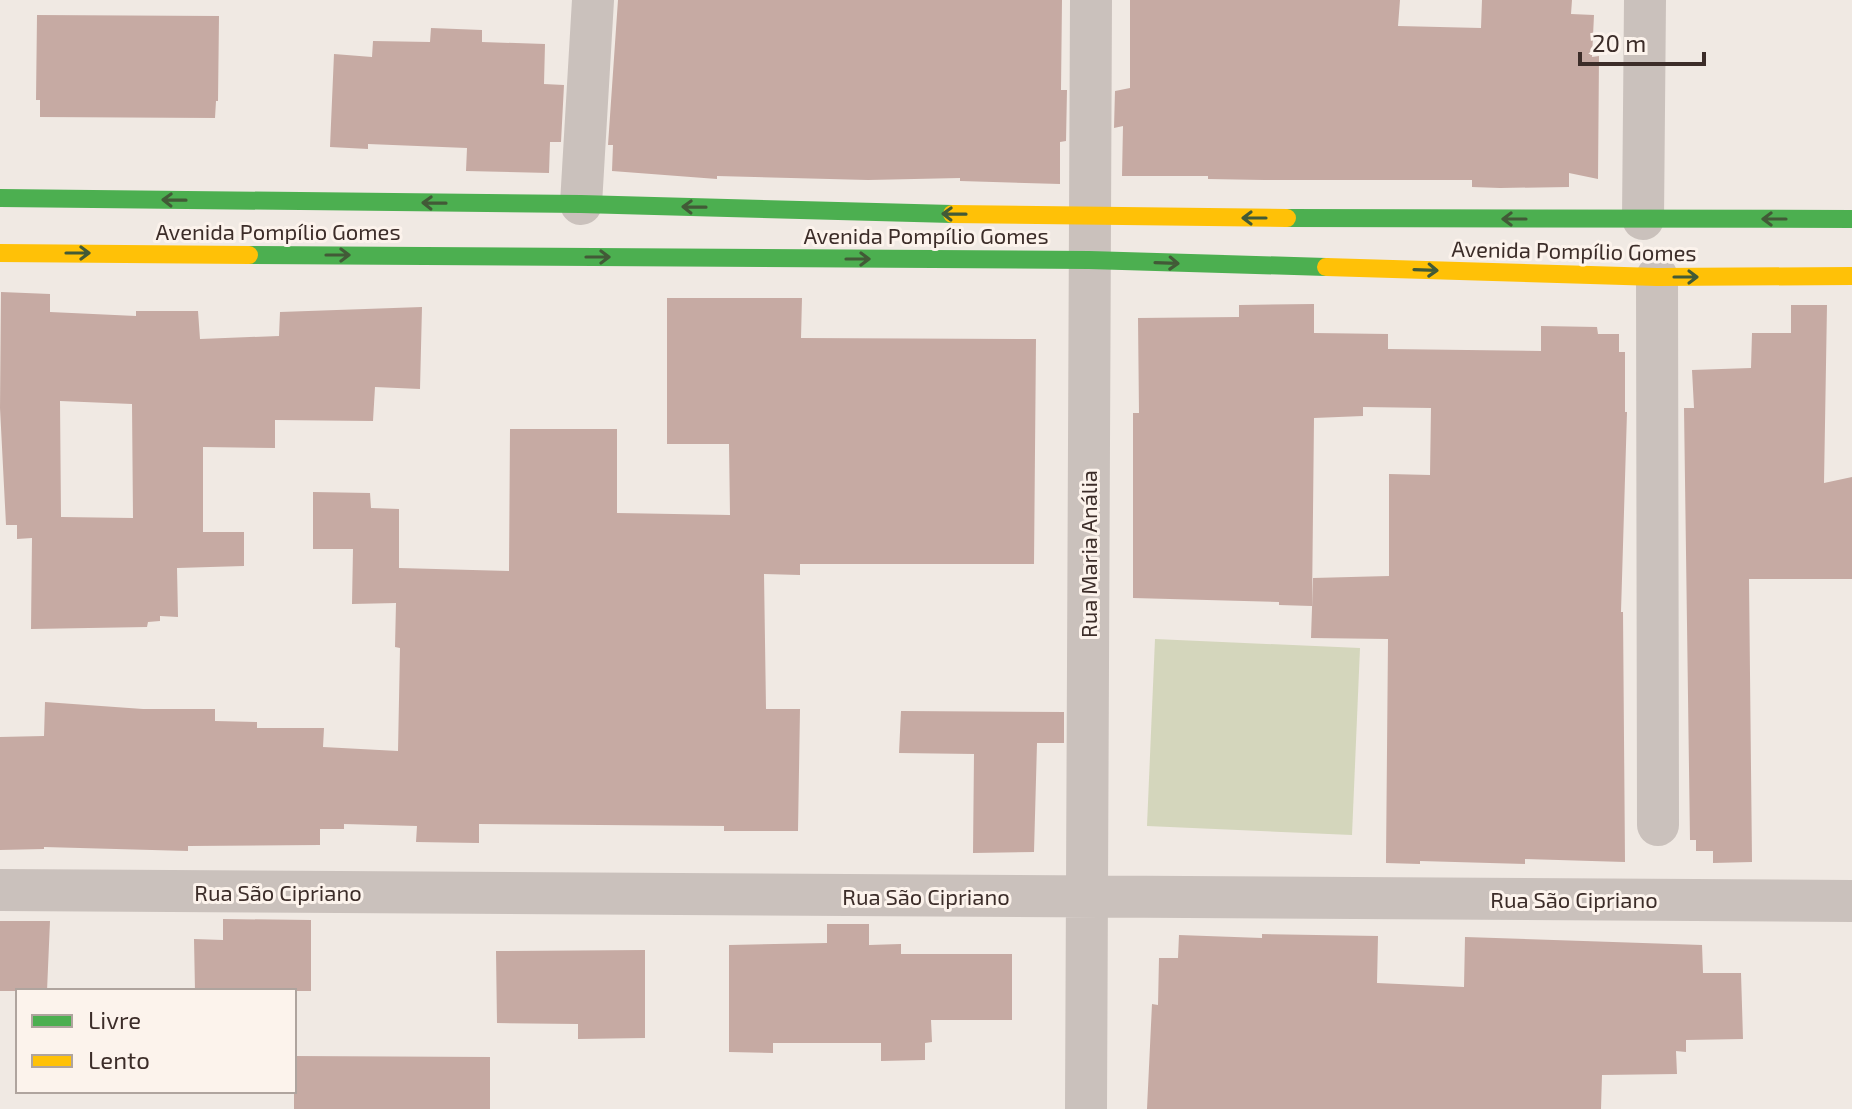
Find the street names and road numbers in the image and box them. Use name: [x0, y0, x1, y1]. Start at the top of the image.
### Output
street label: Avenida Pompílio Gomes: [155, 218, 401, 244]
street label: Avenida Pompílio Gomes: [803, 222, 1049, 248]
street label: Avenida Pompílio Gomes: [1451, 235, 1697, 265]
street label: Rua Maria Anália: [1075, 470, 1101, 638]
street label: Rua São Cipriano: [194, 879, 362, 905]
street label: Rua São Cipriano: [842, 883, 1010, 909]
street label: Rua São Cipriano: [1490, 886, 1658, 912]

